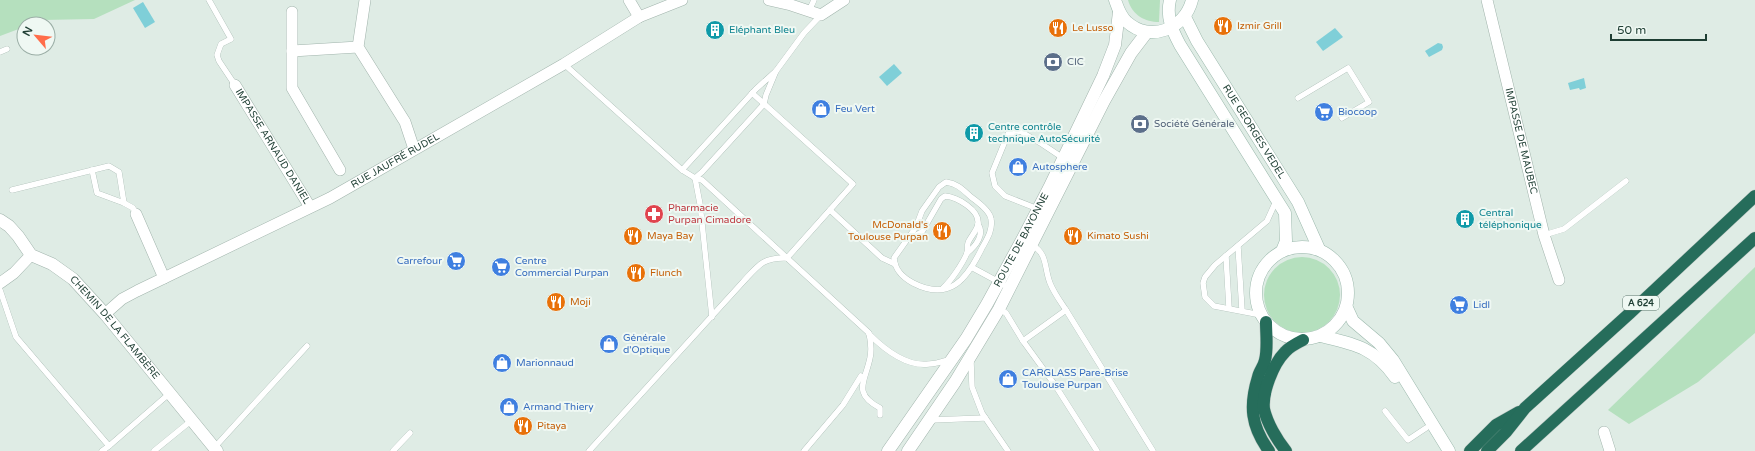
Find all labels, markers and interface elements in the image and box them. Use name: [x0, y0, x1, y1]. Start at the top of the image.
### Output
restaurant icon: Izmir Grill: [1212, 15, 1234, 37]
north arrow: [16, 16, 56, 56]
scale bar: [1611, 16, 1706, 42]
restaurant icon: Le Lusso: [1047, 17, 1069, 39]
building icon: Eléphant Bleu: [704, 19, 726, 41]
place label: Izmir Grill: [1237, 20, 1282, 32]
place label: Le Lusso: [1072, 22, 1114, 34]
text: 50 m: [1617, 23, 1646, 37]
place label: Eléphant Bleu: [729, 24, 795, 36]
text: N: [20, 25, 35, 38]
bank icon: CIC: [1042, 51, 1064, 73]
place label: CIC: [1067, 56, 1084, 68]
street label: RUE GEORGES VEDEL: [1220, 83, 1288, 181]
street label: IMPASSE ARNAUD DANIEL: [233, 86, 313, 206]
street label: IMPASSE DE MAUBEC: [1503, 87, 1540, 195]
shop icon: Feu Vert: [810, 98, 832, 120]
supermarket icon: Biocoop: [1313, 101, 1335, 123]
place label: Feu Vert: [835, 103, 875, 115]
place label: Biocoop: [1338, 106, 1377, 118]
bank icon: Société Générale: [1129, 113, 1151, 135]
place label: Société Générale: [1154, 118, 1235, 130]
place label: Centre contrôle technique AutoSécurité: [988, 121, 1100, 145]
building icon: Centre contrôle technique AutoSécurité: [963, 122, 985, 144]
street label: RUE JAUFRÉ RUDEL: [349, 131, 442, 191]
shop icon: Autosphere: [1007, 156, 1029, 178]
place label: Autosphere: [1032, 161, 1088, 173]
street label: ROUTE DE BAYONNE: [991, 191, 1051, 289]
place label: Pharmacie Purpan Cimadore: [668, 202, 751, 226]
pharmacy icon: Pharmacie Purpan Cimadore: [643, 203, 665, 225]
place label: Central téléphonique: [1479, 207, 1542, 231]
building icon: Central téléphonique: [1454, 208, 1476, 230]
place label: McDonald's Toulouse Purpan: [848, 219, 928, 243]
restaurant icon: McDonald's Toulouse Purpan: [931, 220, 953, 242]
restaurant icon: Maya Bay: [622, 225, 644, 247]
restaurant icon: Kimato Sushi: [1062, 225, 1084, 247]
place label: Maya Bay: [647, 230, 694, 242]
place label: Kimato Sushi: [1087, 230, 1149, 242]
supermarket icon: Carrefour: [445, 250, 467, 272]
place label: Carrefour: [397, 255, 442, 267]
place label: Centre Commercial Purpan: [515, 255, 609, 279]
supermarket icon: Centre Commercial Purpan: [490, 256, 512, 278]
restaurant icon: Flunch: [625, 262, 647, 284]
place label: Flunch: [650, 267, 682, 279]
street label: CHEMIN DE LA FLAMBÈRE: [67, 274, 162, 382]
restaurant icon: Moji: [545, 291, 567, 313]
supermarket icon: Lidl: [1448, 294, 1470, 316]
place label: Moji: [570, 296, 591, 308]
road number: A 624: [1623, 296, 1659, 310]
place label: Lidl: [1473, 299, 1490, 311]
place label: Générale d'Optique: [623, 332, 671, 356]
shop icon: Générale d'Optique: [598, 333, 620, 355]
shop icon: Marionnaud: [491, 352, 513, 374]
place label: Marionnaud: [516, 357, 574, 369]
place label: CARGLASS Pare-Brise Toulouse Purpan: [1022, 367, 1129, 391]
shop icon: CARGLASS Pare-Brise Toulouse Purpan: [997, 368, 1019, 390]
shop icon: Armand Thiery: [498, 396, 520, 418]
place label: Armand Thiery: [523, 401, 594, 413]
restaurant icon: Pitaya: [512, 415, 534, 437]
place label: Pitaya: [537, 420, 566, 432]

